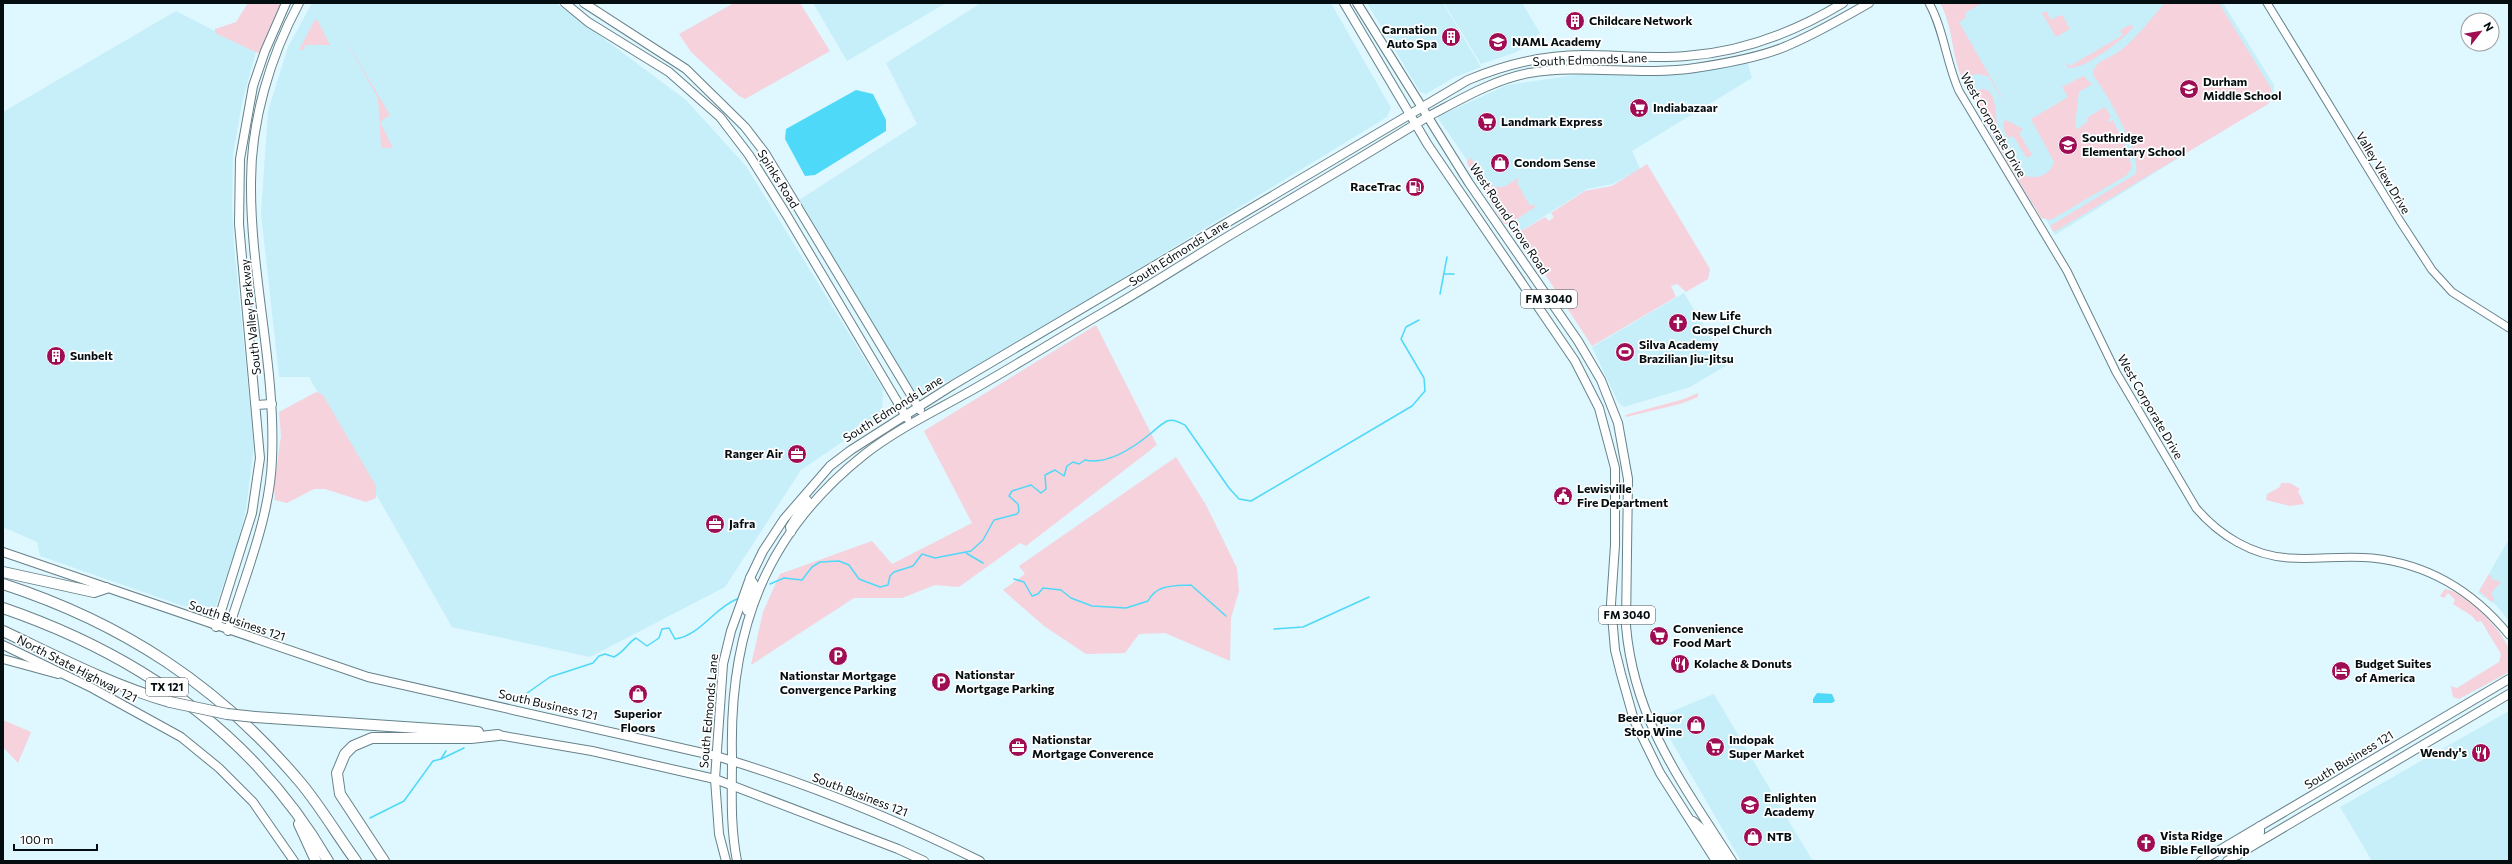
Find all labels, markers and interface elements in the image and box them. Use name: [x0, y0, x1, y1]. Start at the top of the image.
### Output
building icon: Childcare Network: [1564, 10, 1586, 32]
north arrow: [2460, 12, 2500, 52]
place label: Childcare Network: [1589, 13, 1692, 27]
text: N: [2481, 20, 2497, 33]
place label: Carnation Auto Spa: [1382, 22, 1437, 50]
building icon: Carnation Auto Spa: [1440, 26, 1462, 48]
school or university icon: NAML Academy: [1487, 31, 1509, 53]
place label: NAML Academy: [1512, 34, 1602, 48]
street label: South Edmonds Lane: [1532, 50, 1647, 68]
street label: West Corporate Drive: [1958, 70, 2029, 179]
place label: Durham Middle School: [2203, 74, 2281, 102]
school or university icon: Durham Middle School: [2178, 78, 2200, 100]
supermarket icon: Indiabazaar: [1628, 97, 1650, 119]
place label: Indiabazaar: [1653, 100, 1718, 114]
supermarket icon: Landmark Express: [1476, 111, 1498, 133]
place label: Landmark Express: [1501, 114, 1603, 128]
street label: Valley View Drive: [2354, 129, 2414, 216]
place label: Southridge Elementary School: [2082, 130, 2185, 158]
school or university icon: Southridge Elementary School: [2057, 134, 2079, 156]
street label: Spinks Road: [755, 147, 802, 210]
shop icon: Condom Sense: [1489, 152, 1511, 174]
place label: Condom Sense: [1514, 155, 1596, 169]
street label: West Round Grove Road: [1467, 160, 1552, 277]
fuel station icon: RaceTrac: [1404, 176, 1426, 198]
place label: RaceTrac: [1350, 179, 1401, 193]
street label: South Edmonds Lane: [1126, 216, 1231, 288]
street label: South Valley Parkway: [237, 258, 263, 376]
road number: FM 3040: [1521, 290, 1577, 308]
place label: New Life Gospel Church: [1692, 308, 1772, 336]
church icon: New Life Gospel Church: [1667, 312, 1689, 334]
place label: Silva Academy Brazilian Jiu-Jitsu: [1639, 337, 1734, 366]
sports icon: Silva Academy Brazilian Jiu-Jitsu: [1614, 341, 1636, 363]
building icon: Sunbelt: [45, 345, 67, 367]
place label: Sunbelt: [70, 348, 113, 362]
street label: West Corporate Drive: [2115, 352, 2186, 461]
street label: South Edmonds Lane: [840, 372, 945, 444]
office icon: Ranger Air: [786, 443, 808, 465]
place label: Ranger Air: [725, 446, 783, 460]
place label: Lewisville Fire Department: [1577, 481, 1668, 509]
public building icon: Lewisville Fire Department: [1552, 485, 1574, 507]
office icon: Jafra: [704, 513, 726, 535]
place label: Jafra: [729, 516, 755, 531]
street label: South Business 121: [187, 597, 288, 643]
road number: FM 3040: [1599, 606, 1655, 624]
place label: Convenience Food Mart: [1673, 621, 1743, 649]
supermarket icon: Convenience Food Mart: [1648, 625, 1670, 647]
street label: North State Highway 121: [15, 632, 140, 705]
parking icon: Nationstar Mortgage Convergence Parking: [827, 645, 849, 667]
street label: South Edmonds Lane: [696, 653, 720, 769]
restaurant icon: Kolache & Donuts: [1669, 653, 1691, 675]
place label: Kolache & Donuts: [1694, 656, 1792, 670]
place label: Budget Suites of America: [2355, 656, 2432, 684]
hotel icon: Budget Suites of America: [2330, 660, 2352, 682]
place label: Nationstar Mortgage Parking: [955, 667, 1055, 695]
place label: Nationstar Mortgage Convergence Parking: [780, 668, 897, 696]
parking icon: Nationstar Mortgage Parking: [930, 671, 952, 693]
road number: TX 121: [146, 678, 188, 696]
shop icon: Superior Floors: [627, 683, 649, 705]
street label: South Business 121: [497, 686, 599, 722]
place label: Superior Floors: [614, 706, 662, 734]
place label: Beer Liquor Stop Wine: [1618, 710, 1682, 738]
shop icon: Beer Liquor Stop Wine: [1685, 714, 1707, 736]
street label: South Business 121: [2301, 727, 2396, 791]
place label: Nationstar Mortgage Converence: [1032, 732, 1154, 760]
place label: Indopak Super Market: [1729, 732, 1804, 760]
office icon: Nationstar Mortgage Converence: [1007, 736, 1029, 758]
supermarket icon: Indopak Super Market: [1704, 736, 1726, 758]
restaurant icon: Wendy's: [2470, 742, 2492, 764]
place label: Wendy's: [2420, 745, 2467, 759]
street label: South Business 121: [811, 769, 910, 819]
place label: Enlighten Academy: [1764, 790, 1817, 818]
school or university icon: Enlighten Academy: [1739, 794, 1761, 816]
scale bar: [14, 826, 97, 852]
shop icon: NTB: [1742, 826, 1764, 848]
place label: Vista Ridge Bible Fellowship: [2160, 828, 2250, 856]
place label: NTB: [1767, 829, 1792, 843]
text: 100 m: [20, 832, 54, 846]
church icon: Vista Ridge Bible Fellowship: [2135, 832, 2157, 854]

